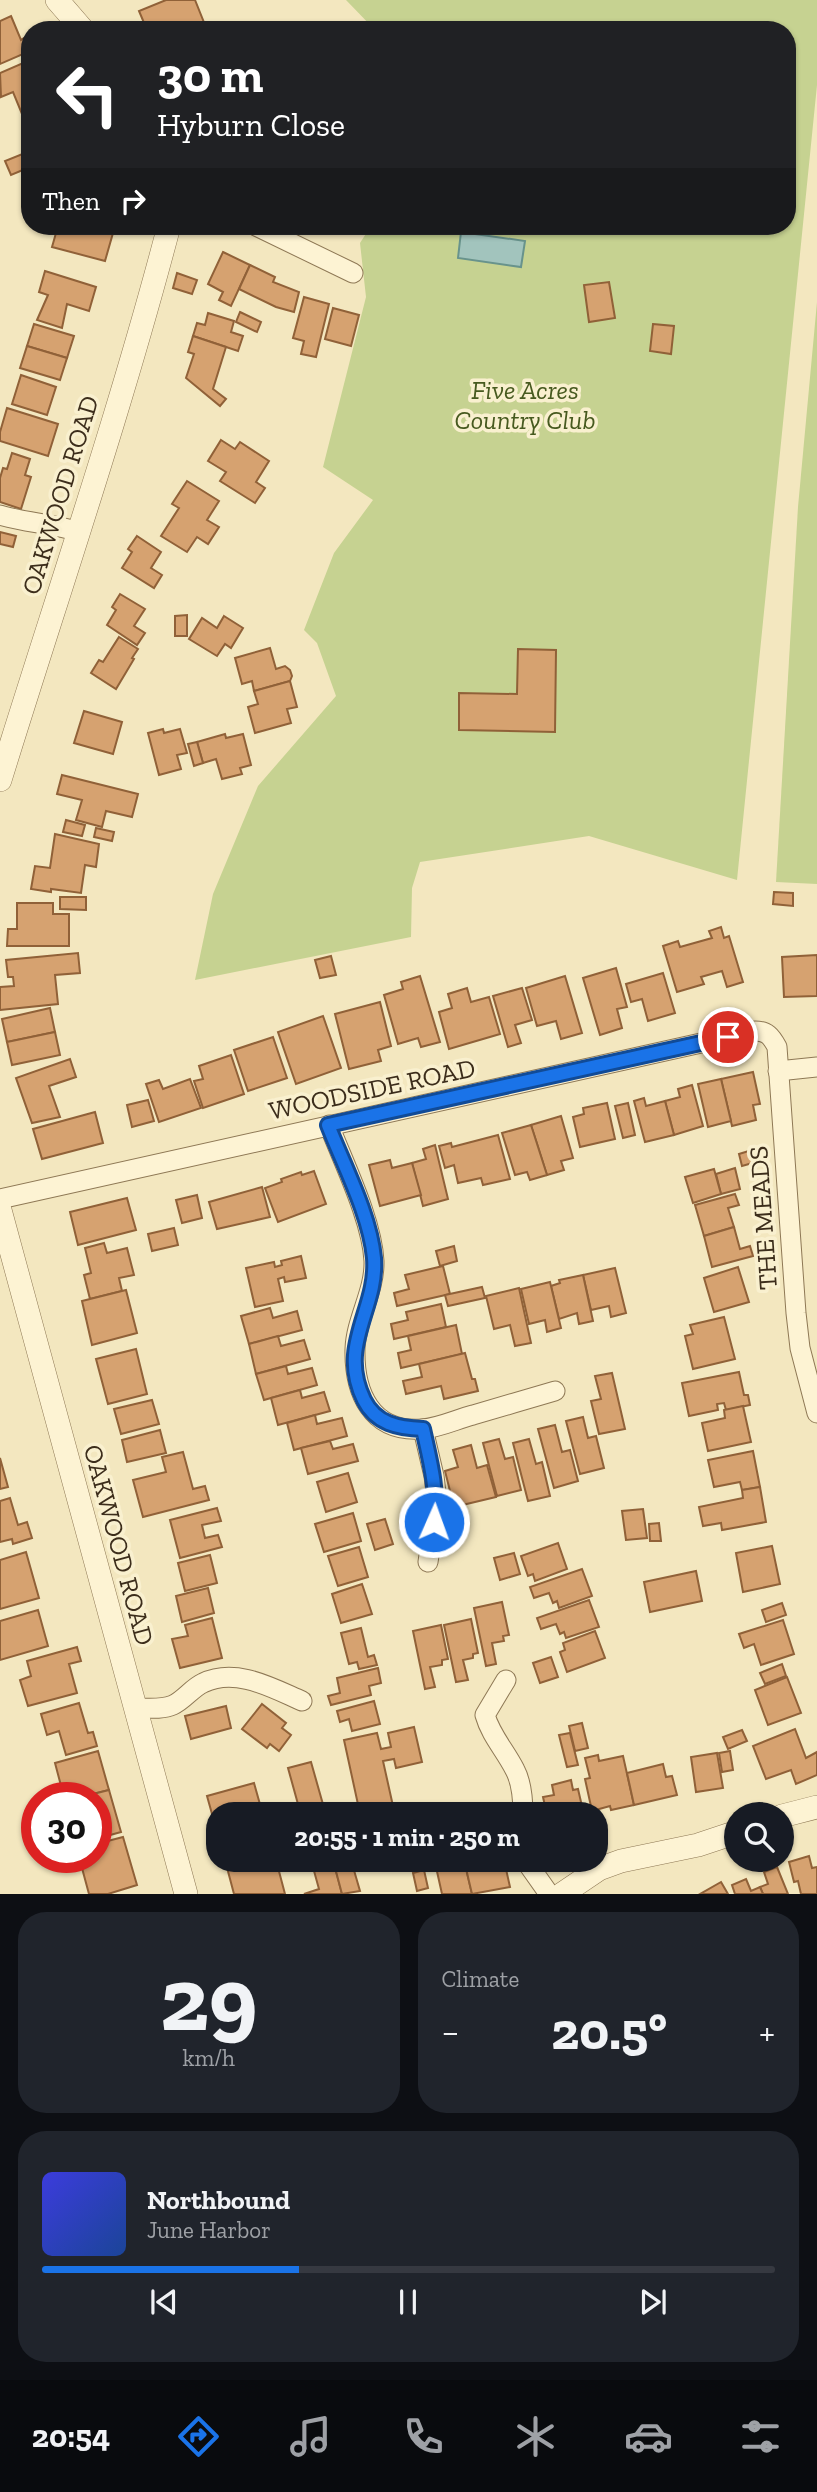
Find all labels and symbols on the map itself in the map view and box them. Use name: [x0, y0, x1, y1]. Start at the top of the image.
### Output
park label: Five Acres Country Club: [454, 374, 596, 436]
street label: OAKWOOD ROAD: [15, 392, 105, 598]
pin: [698, 1007, 758, 1067]
street label: WOODSIDE ROAD: [266, 1051, 478, 1127]
street label: THE MEADS: [742, 1145, 784, 1291]
street label: OAKWOOD ROAD: [77, 1441, 161, 1649]
position arrow: [397, 1485, 471, 1559]
speed limit sign: 30: [21, 1782, 112, 1873]

